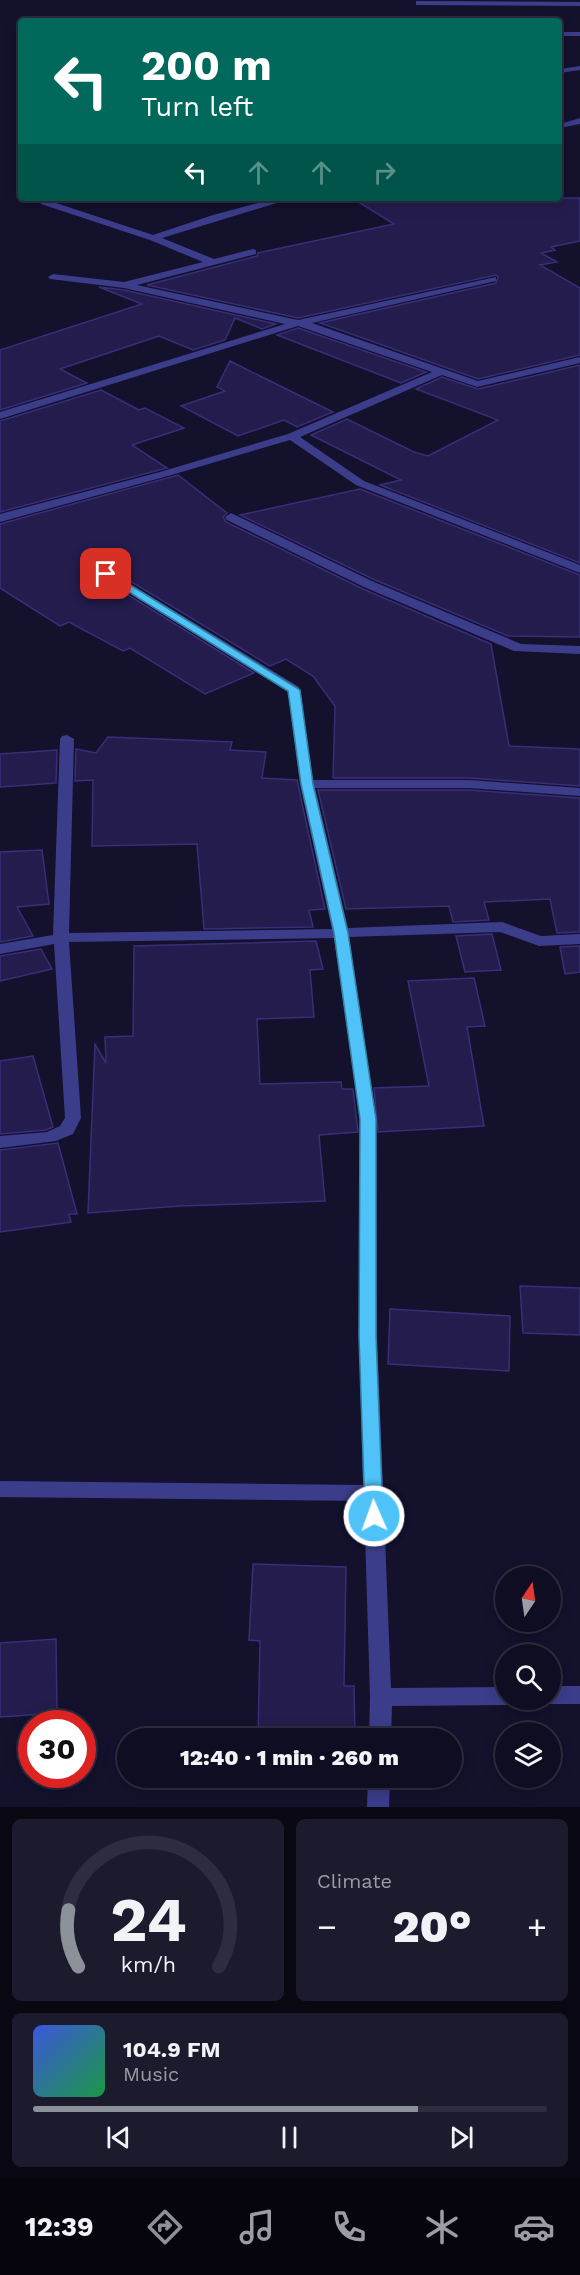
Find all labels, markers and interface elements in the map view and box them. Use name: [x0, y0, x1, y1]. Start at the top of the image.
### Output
text: 200 m: [141, 41, 272, 90]
icon: left: [42, 42, 120, 120]
text: Turn left: [141, 91, 253, 123]
icon: left: [179, 156, 212, 189]
icon: ahead: [242, 156, 275, 189]
icon: ahead: [305, 156, 338, 189]
icon: right: [368, 156, 401, 189]
pin: [80, 548, 131, 599]
icon: arrive: [89, 557, 122, 590]
position arrow: [342, 1484, 406, 1548]
north arrow: [495, 1566, 561, 1632]
map controls: [495, 1566, 561, 1788]
button: search: [495, 1644, 561, 1710]
speed limit sign: 30: [18, 1710, 96, 1788]
button: layers: [495, 1722, 561, 1788]
text: 12:40 · 1 min · 260 m: [180, 1745, 399, 1770]
text: Climate: [317, 1869, 392, 1893]
text: 24: [110, 1883, 186, 1956]
text: 20°: [392, 1900, 472, 1953]
text: −: [317, 1907, 337, 1946]
text: +: [527, 1907, 547, 1946]
text: km/h: [120, 1952, 176, 1977]
text: 104.9 FM: [123, 2037, 220, 2062]
text: Music: [123, 2062, 179, 2086]
icon: previous: [102, 2121, 135, 2154]
icon: pause: [273, 2121, 306, 2154]
icon: next: [445, 2121, 478, 2154]
icon: directions: [144, 2206, 186, 2248]
icon: music: [236, 2206, 278, 2248]
icon: phone: [328, 2206, 370, 2248]
icon: climate: [421, 2206, 463, 2248]
icon: car: [513, 2206, 555, 2248]
text: 12:39: [25, 2211, 94, 2243]

